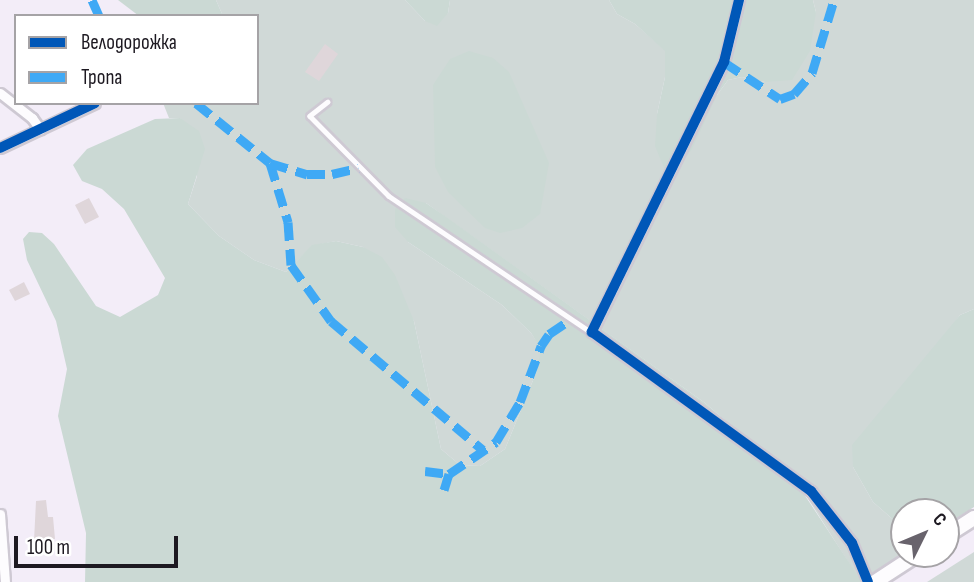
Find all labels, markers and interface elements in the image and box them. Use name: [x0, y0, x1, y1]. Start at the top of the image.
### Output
legend: [14, 14, 259, 105]
text: Велодорожка: [81, 30, 177, 55]
text: Тропа: [81, 65, 122, 90]
north arrow: [890, 498, 960, 568]
text: С: [928, 508, 951, 531]
scale bar: [18, 522, 182, 566]
text: 100 m: [27, 535, 70, 560]

